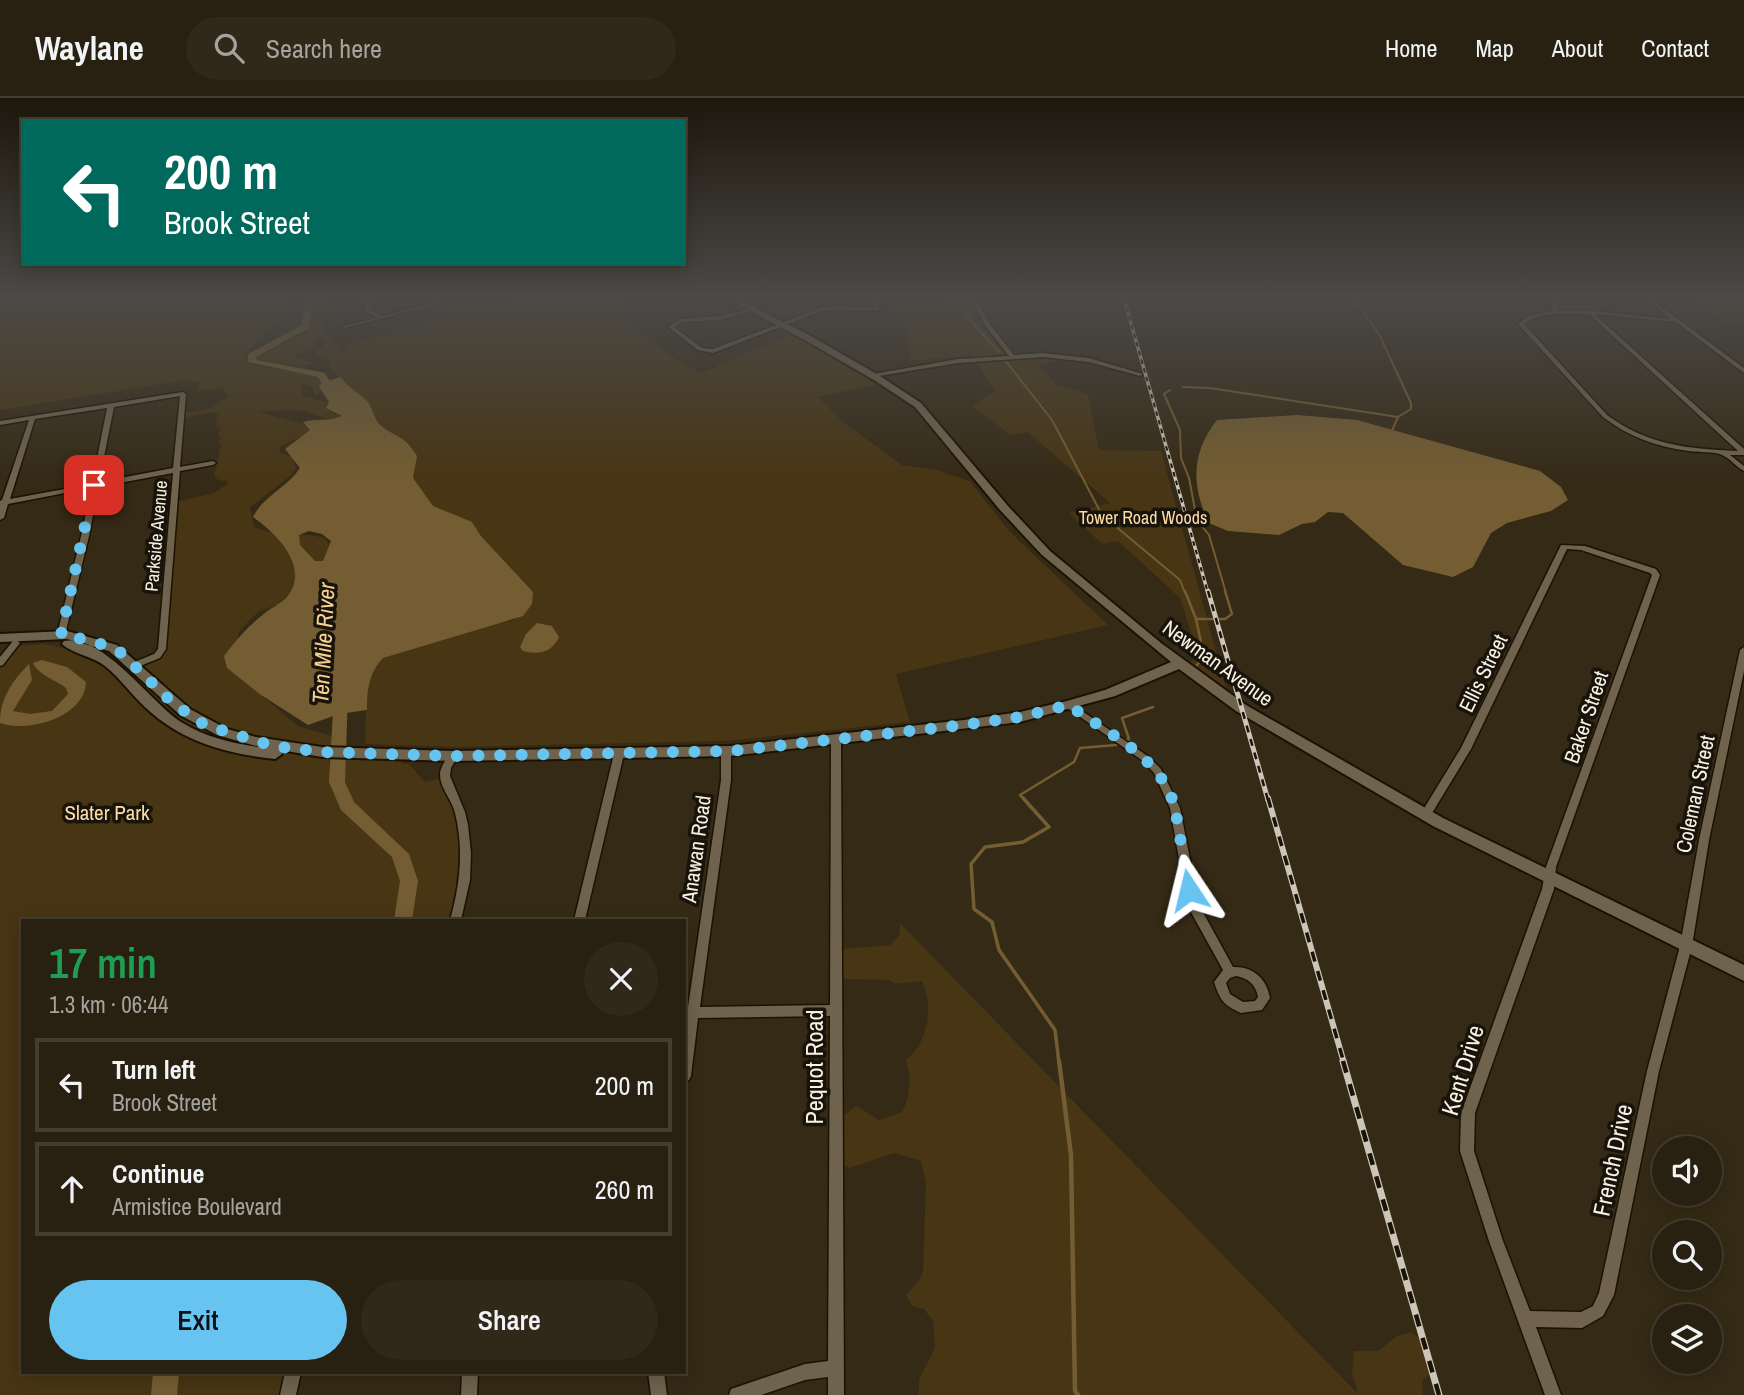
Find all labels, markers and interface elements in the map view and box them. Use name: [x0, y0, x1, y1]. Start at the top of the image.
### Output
search box: [186, 17, 676, 80]
text: Waylane: [35, 26, 144, 70]
icon: search: [210, 29, 248, 67]
text: Search here: [266, 31, 382, 66]
text: Home: [1385, 32, 1437, 64]
text: Map: [1475, 32, 1514, 64]
text: About: [1552, 32, 1603, 64]
text: Contact: [1641, 32, 1709, 64]
text: 200 m: [164, 138, 278, 204]
icon: left: [49, 147, 140, 238]
text: Brook Street: [164, 201, 310, 244]
pin: [64, 455, 124, 515]
icon: arrive: [75, 466, 113, 504]
street label: Parkside Avenue: [139, 479, 173, 593]
park label: Tower Road Woods: [1079, 505, 1207, 530]
water label: Ten Mile River: [304, 581, 342, 704]
street label: Newman Avenue: [1157, 613, 1279, 713]
street label: Ellis Street: [1452, 629, 1514, 717]
street label: Baker Street: [1557, 667, 1615, 767]
street label: Coleman Street: [1668, 732, 1722, 856]
street label: Anawan Road: [674, 793, 718, 906]
park label: Slater Park: [64, 798, 150, 827]
position arrow: [1152, 853, 1226, 927]
text: 17 min: [49, 935, 157, 991]
button: close: [584, 942, 658, 1016]
text: 1.3 km · 06:44: [49, 989, 169, 1020]
street label: Pequot Road: [798, 1010, 830, 1124]
street label: Kent Drive: [1433, 1021, 1491, 1119]
text: Turn left: [112, 1052, 196, 1087]
icon: left: [53, 1066, 91, 1104]
text: 200 m: [595, 1068, 654, 1103]
text: Brook Street: [112, 1087, 217, 1118]
street label: French Drive: [1585, 1101, 1639, 1219]
map controls: [1652, 1136, 1722, 1374]
button: sound: [1652, 1136, 1722, 1206]
text: Continue: [112, 1156, 204, 1191]
icon: ahead: [53, 1170, 91, 1208]
text: 260 m: [595, 1172, 654, 1207]
text: Armistice Boulevard: [112, 1191, 282, 1222]
button: search: [1652, 1220, 1722, 1290]
button: Exit: [49, 1280, 347, 1360]
button: Share: [361, 1280, 658, 1360]
button: layers: [1652, 1304, 1722, 1374]

